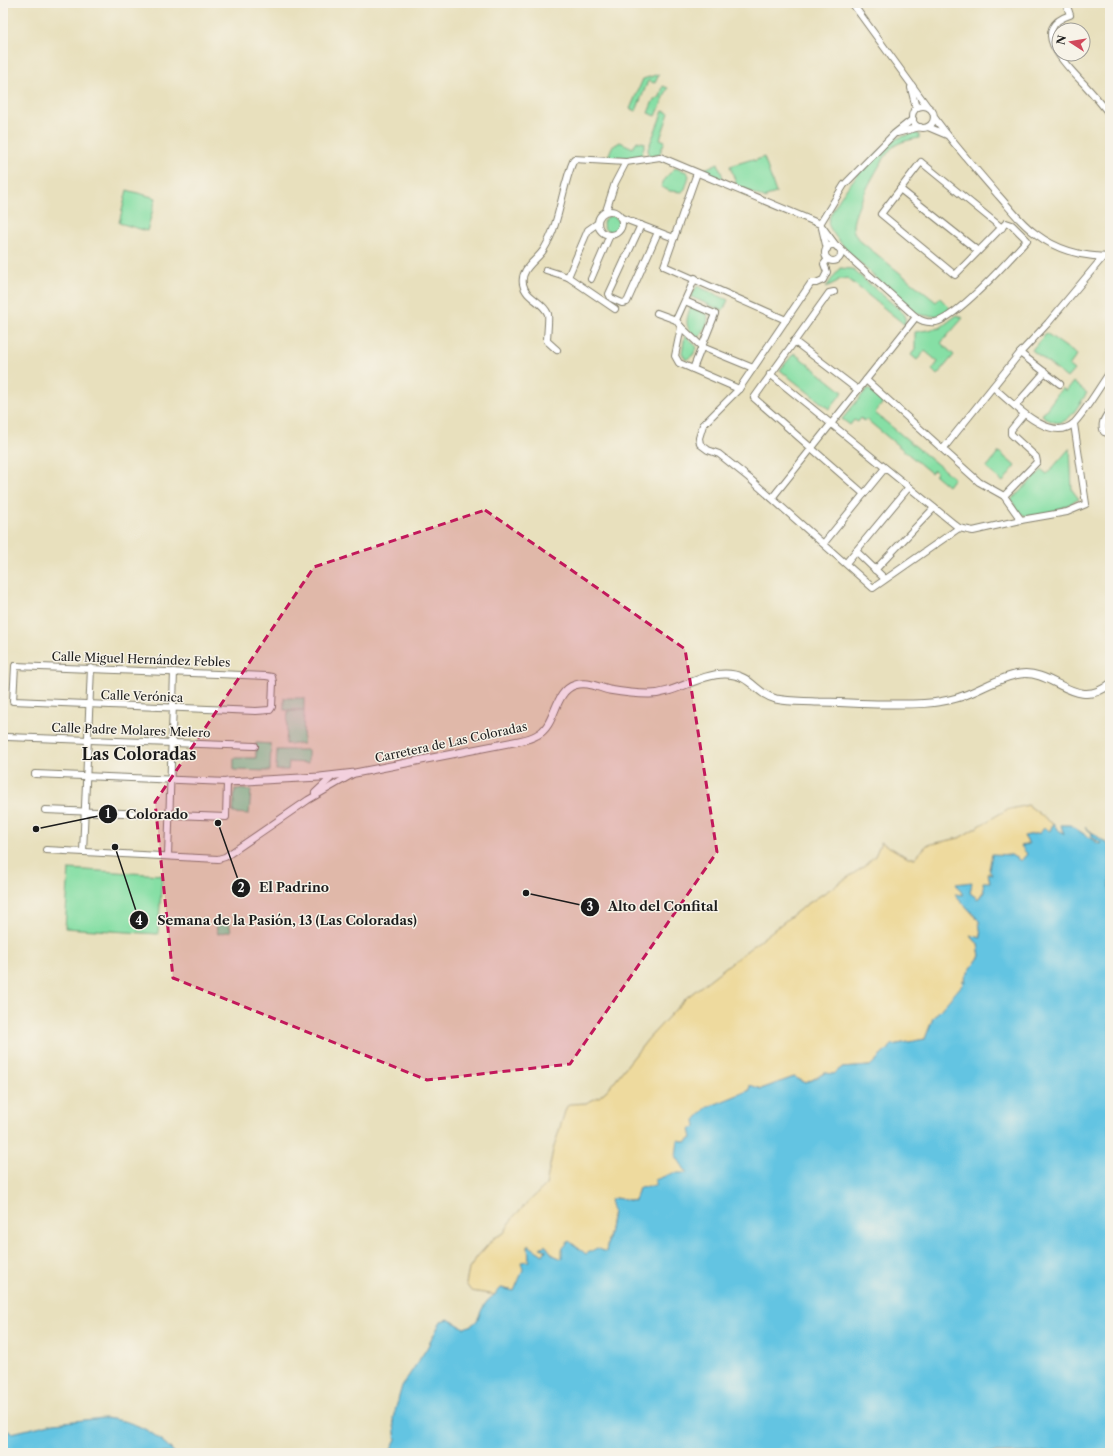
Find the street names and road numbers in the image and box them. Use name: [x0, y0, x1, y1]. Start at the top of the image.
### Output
street label: Calle Miguel Hernández Febles: [51, 648, 231, 670]
street label: Calle Verónica: [100, 687, 184, 705]
street label: Carretera de Las Coloradas: [374, 719, 528, 765]
street label: Calle Padre Molares Melero: [51, 720, 211, 740]

